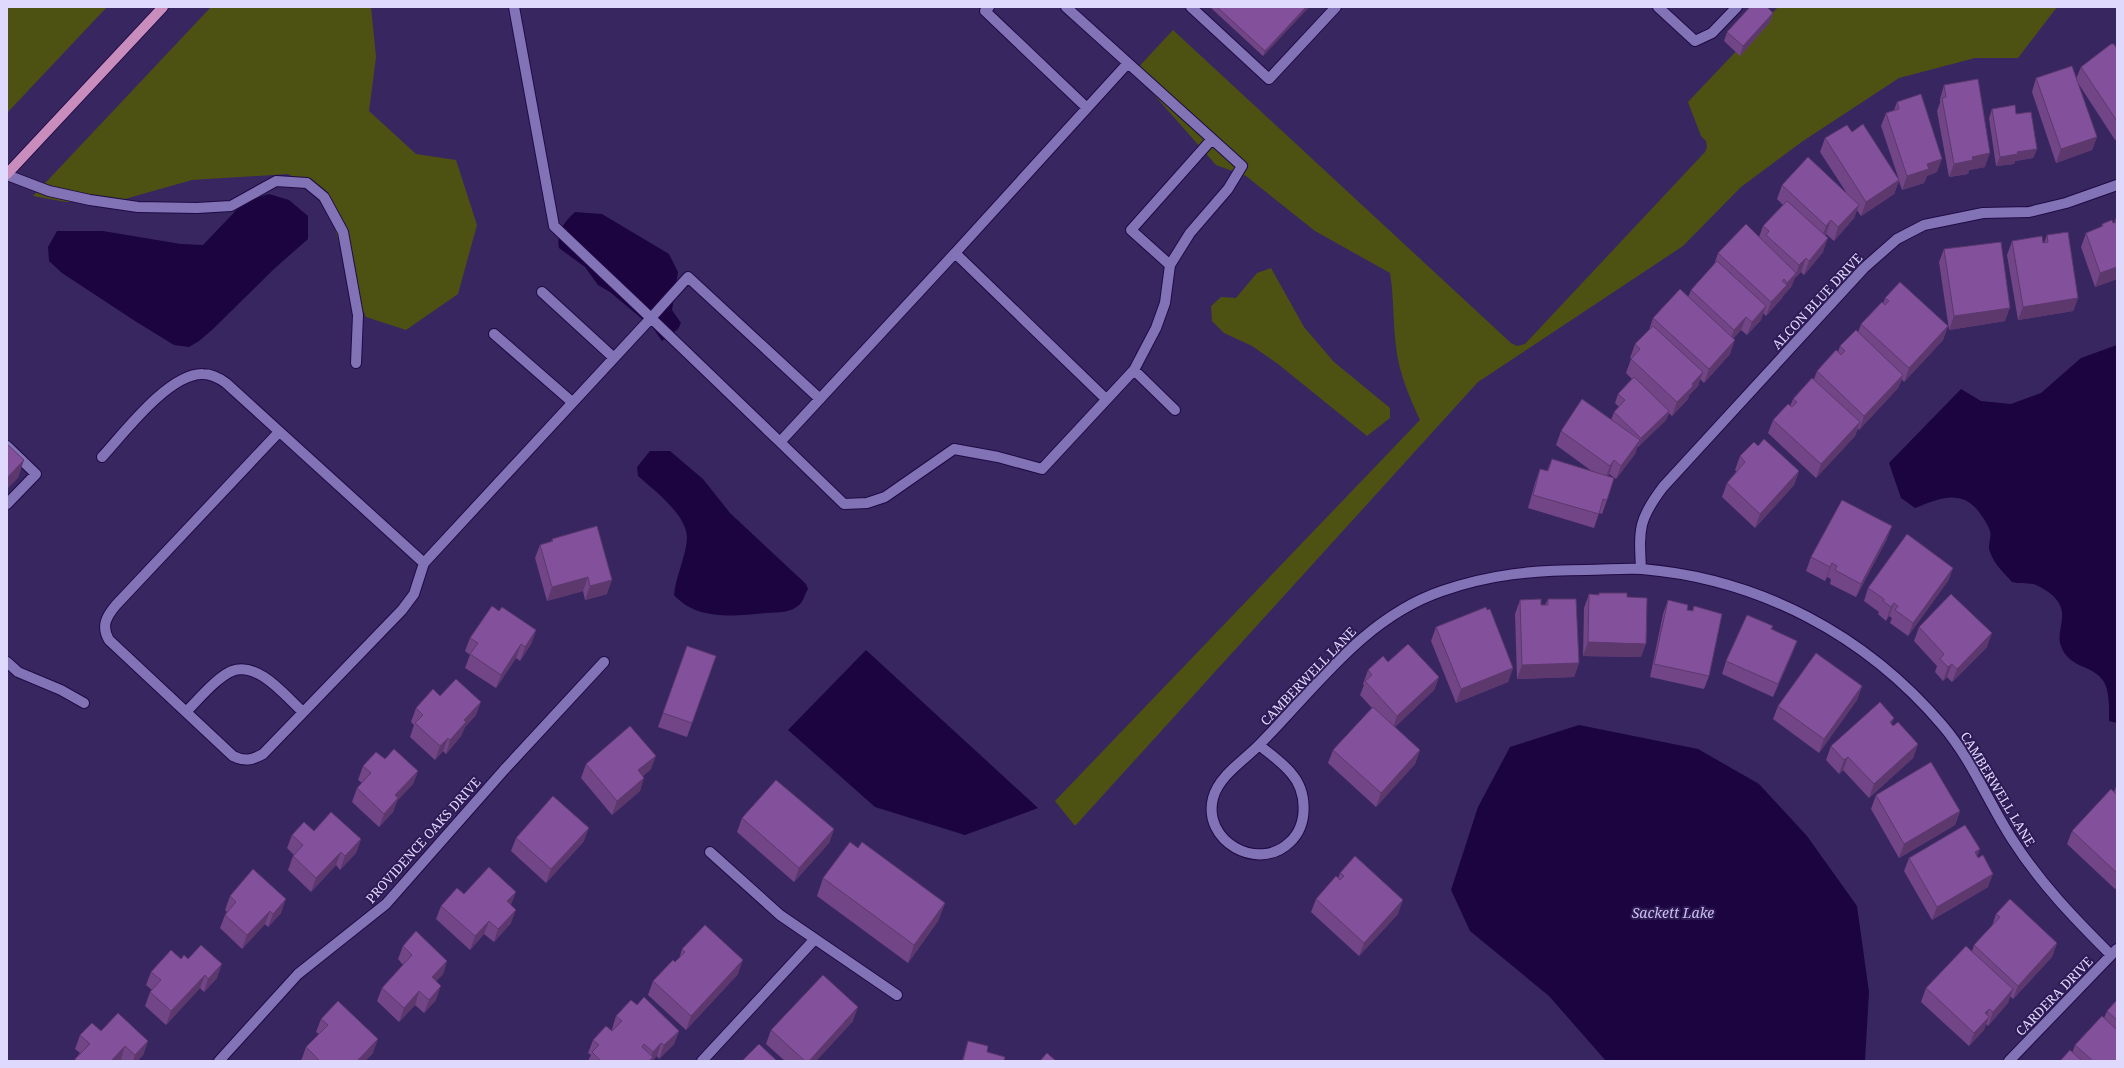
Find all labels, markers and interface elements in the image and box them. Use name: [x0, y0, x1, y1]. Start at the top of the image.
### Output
street label: ALCON BLUE DRIVE: [1768, 249, 1866, 353]
street label: CAMBERWELL LANE: [1256, 623, 1360, 729]
street label: CAMBERWELL LANE: [1957, 728, 2039, 850]
street label: PROVIDENCE OAKS DRIVE: [362, 773, 484, 907]
water label: Sackett Lake: [1632, 903, 1714, 922]
street label: CARDERA DRIVE: [2011, 952, 2097, 1040]

